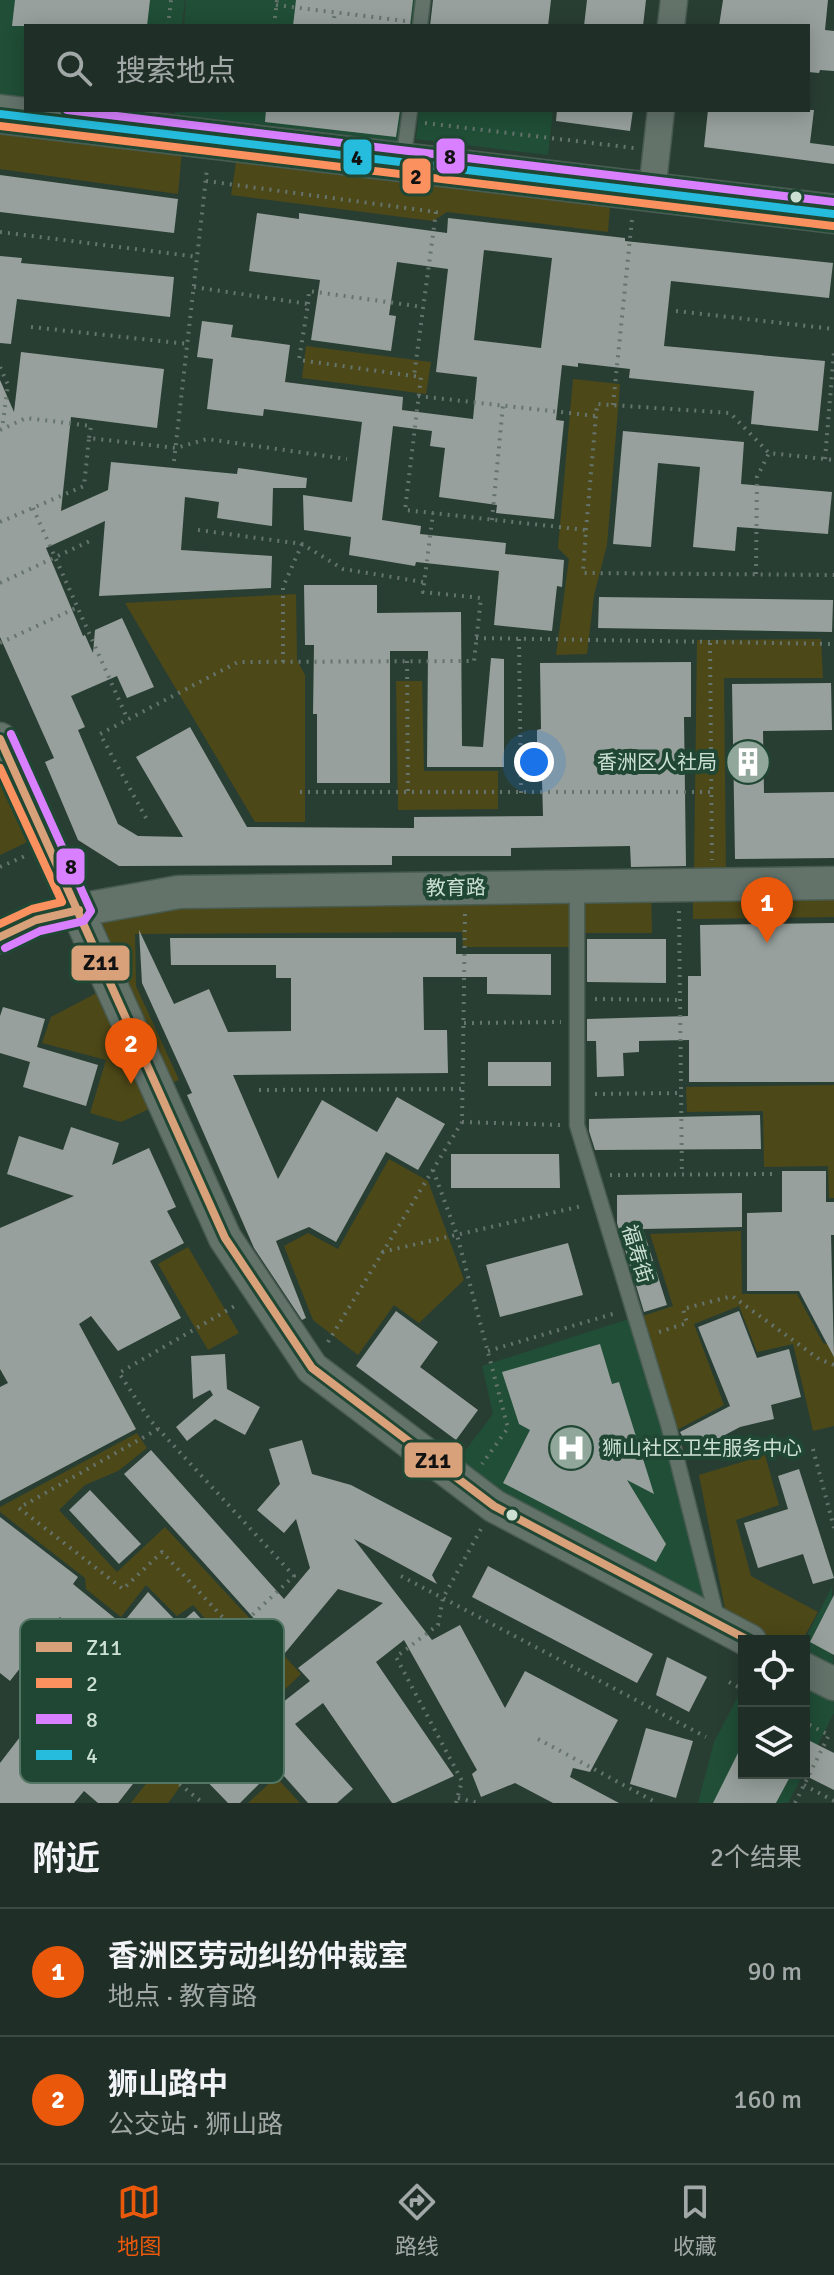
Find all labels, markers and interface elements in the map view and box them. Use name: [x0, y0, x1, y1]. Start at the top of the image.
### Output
search box: [24, 24, 810, 112]
icon: search: [52, 46, 96, 90]
text: 搜索地点: [116, 53, 236, 90]
line badge: 8: [435, 137, 466, 175]
line badge: 4: [342, 138, 373, 176]
text: 8: [444, 143, 456, 170]
text: 4: [351, 144, 363, 171]
line badge: 2: [401, 157, 432, 195]
text: 2: [410, 163, 422, 190]
unlabelled marker: [788, 189, 804, 205]
building icon: 香洲区人社局: [724, 738, 772, 786]
your location: [514, 742, 554, 782]
place label: 香洲区人社局: [597, 750, 717, 775]
line badge: 8: [55, 847, 86, 886]
text: 8: [65, 853, 77, 880]
street label: 教育路: [426, 875, 486, 901]
pin: 1: [741, 877, 793, 943]
line badge: Z11: [70, 944, 131, 982]
text: Z11: [83, 949, 119, 976]
pin: 2: [105, 1018, 157, 1084]
street label: 福寿街: [616, 1222, 658, 1286]
hospital icon: 狮山社区卫生服务中心: [547, 1424, 595, 1472]
place label: 狮山社区卫生服务中心: [602, 1436, 802, 1461]
line badge: Z11: [403, 1441, 464, 1479]
text: Z11: [415, 1447, 451, 1474]
unlabelled marker: [504, 1507, 520, 1523]
legend: [20, 1619, 284, 1783]
text: Z11: [86, 1634, 122, 1661]
map controls: [738, 1635, 810, 1779]
button: locate: [738, 1635, 810, 1707]
text: 2: [86, 1670, 98, 1697]
text: 8: [86, 1706, 98, 1733]
button: layers: [738, 1707, 810, 1779]
text: 4: [86, 1742, 98, 1769]
text: 附近: [32, 1838, 100, 1880]
text: 2个结果: [710, 1842, 802, 1874]
text: 香洲区劳动纠纷仲裁室: [108, 1938, 408, 1975]
text: 1: [51, 1956, 65, 1988]
text: 90 m: [747, 1956, 802, 1988]
text: 地点 · 教育路: [108, 1981, 257, 2013]
text: 狮山路中: [108, 2066, 228, 2103]
text: 2: [51, 2084, 65, 2116]
text: 160 m: [733, 2084, 802, 2116]
text: 公交站 · 狮山路: [108, 2109, 283, 2141]
tab: 地图: [117, 2180, 161, 2260]
tab: 路线: [395, 2180, 439, 2260]
tab: 收藏: [673, 2180, 717, 2260]

